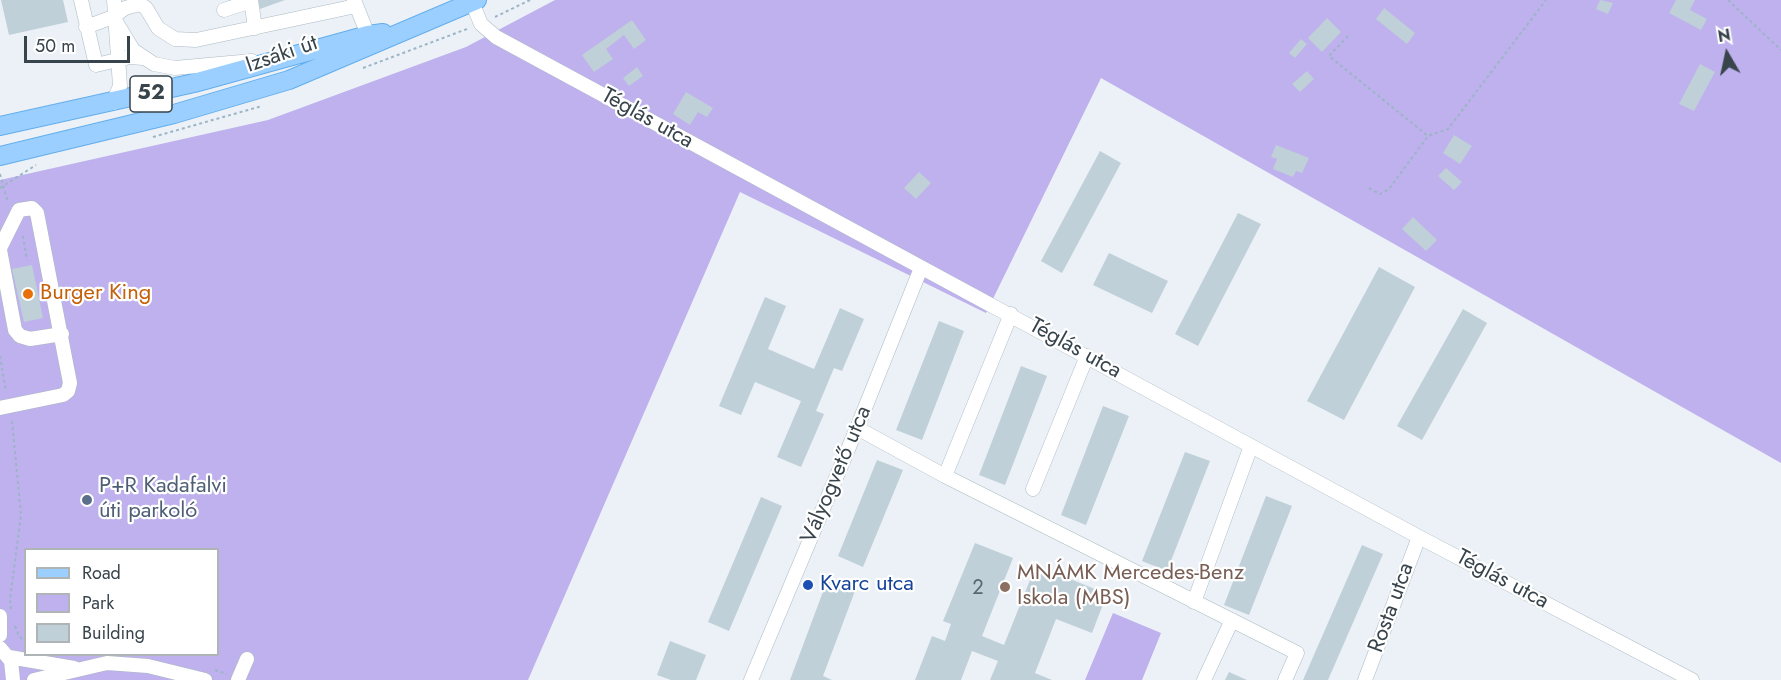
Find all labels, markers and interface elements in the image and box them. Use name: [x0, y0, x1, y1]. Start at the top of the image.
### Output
text: N: [1716, 23, 1732, 48]
scale bar: [27, 24, 134, 62]
north arrow: [1697, 24, 1757, 84]
street label: Izsáki út: [243, 30, 321, 80]
text: 50 m: [35, 33, 75, 59]
road number: 52: [130, 76, 172, 112]
street label: Téglás utca: [596, 83, 698, 155]
place label: Burger King: [40, 281, 151, 307]
marker: Burger King: [21, 287, 35, 301]
street label: Téglás utca: [1024, 313, 1126, 385]
street label: Vályogvető utca: [796, 402, 878, 548]
place label: P+R Kadafalvi úti parkoló: [99, 474, 227, 526]
marker: P+R Kadafalvi úti parkoló: [80, 493, 94, 507]
street label: Téglás utca: [1451, 545, 1553, 615]
legend: [24, 548, 219, 656]
text: Road: [82, 560, 121, 586]
street label: Rosta utca: [1364, 560, 1420, 656]
place label: MNÁMK Mercedes-Benz Iskola (MBS): [1017, 561, 1244, 612]
place label: Kvarc utca: [820, 572, 914, 598]
house number: 2: [972, 577, 984, 601]
marker: Kvarc utca: [801, 578, 815, 592]
marker: MNÁMK Mercedes-Benz Iskola (MBS): [998, 580, 1012, 594]
text: Park: [82, 590, 114, 616]
text: Building: [82, 620, 145, 646]

